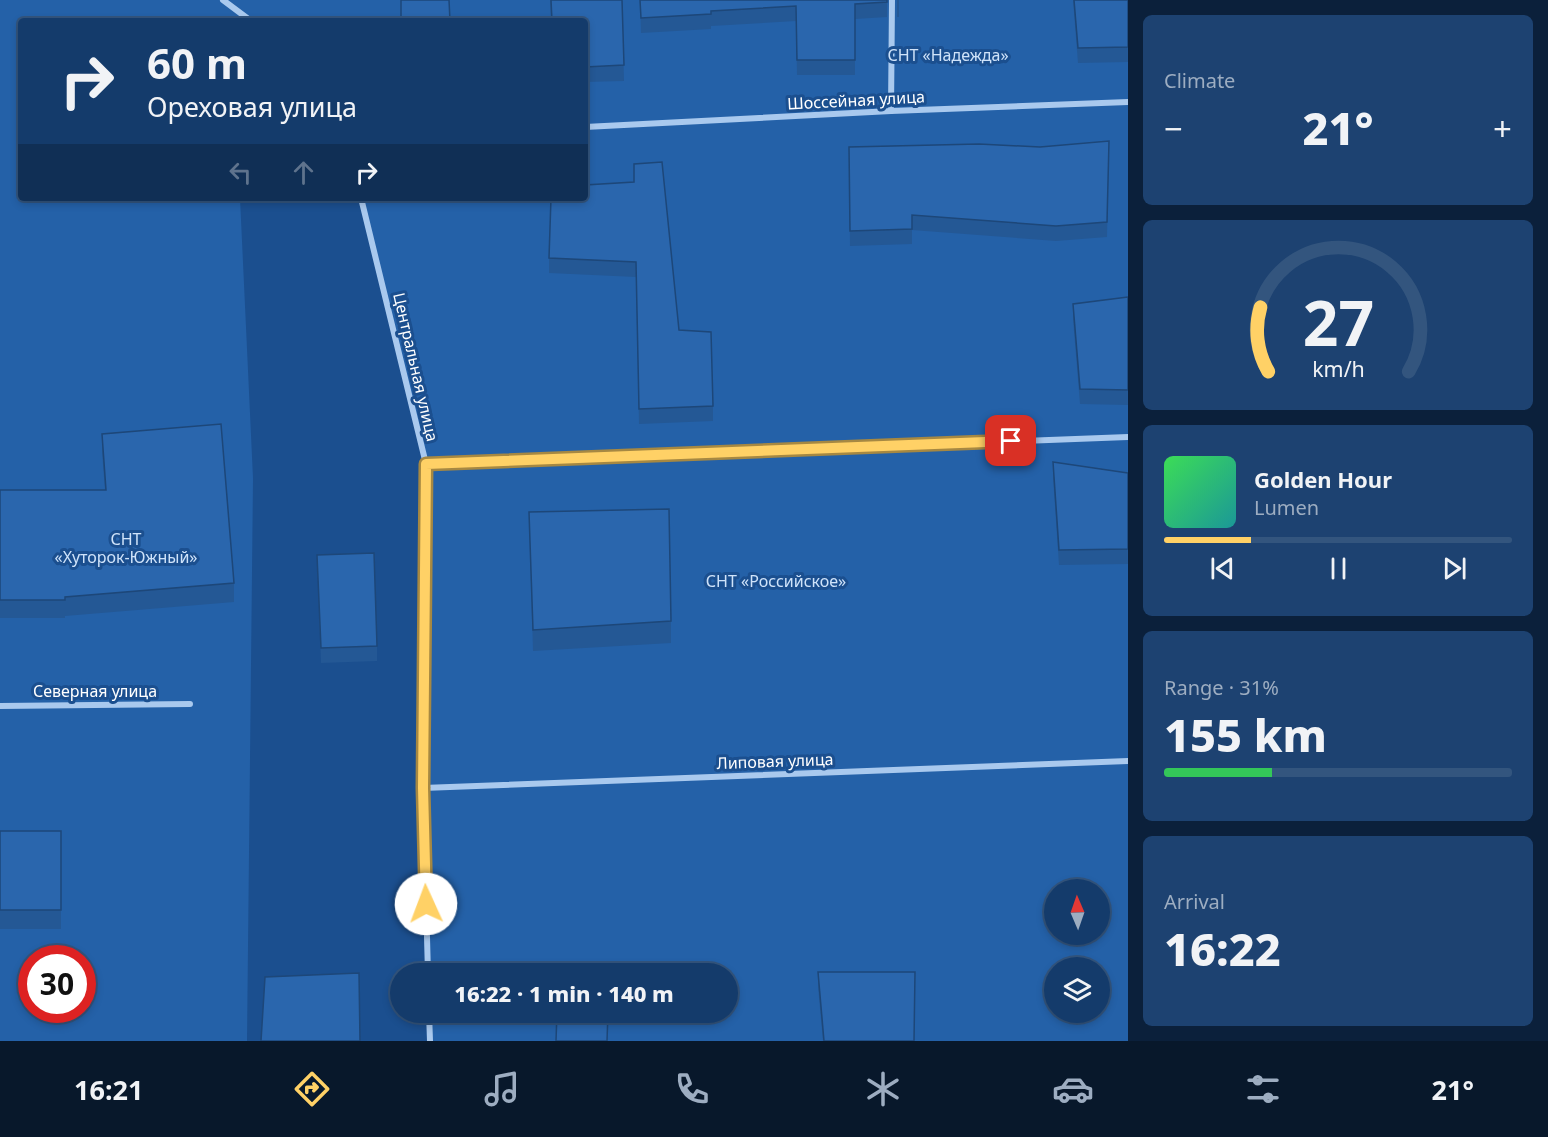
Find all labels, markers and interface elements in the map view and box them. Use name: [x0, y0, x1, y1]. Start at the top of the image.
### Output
text: 60 m: [147, 34, 247, 91]
icon: right: [48, 42, 126, 120]
park label: СНТ «Надежда»: [887, 44, 1009, 66]
text: Climate: [1164, 67, 1235, 94]
street label: Шоссейная улица: [787, 85, 925, 115]
text: Ореховая улица: [147, 88, 357, 125]
text: 21°: [1302, 97, 1374, 158]
text: −: [1164, 106, 1183, 151]
text: +: [1493, 106, 1512, 151]
icon: left: [224, 156, 257, 189]
icon: ahead: [287, 156, 320, 189]
icon: right: [350, 156, 383, 189]
text: 27: [1302, 279, 1374, 364]
street label: Центральная улица: [388, 290, 444, 444]
text: km/h: [1312, 355, 1364, 384]
pin: [985, 415, 1036, 466]
icon: arrive: [994, 424, 1027, 457]
text: Golden Hour: [1254, 464, 1392, 494]
text: Lumen: [1254, 494, 1319, 521]
park label: СНТ «Хуторок-Южный»: [55, 528, 197, 568]
icon: previous: [1206, 552, 1239, 585]
icon: pause: [1322, 552, 1355, 585]
icon: next: [1438, 552, 1471, 585]
park label: СНТ «Российское»: [706, 570, 846, 592]
text: Range · 31%: [1164, 674, 1279, 701]
street label: Северная улица: [33, 680, 157, 702]
text: 155 km: [1164, 704, 1327, 765]
street label: Липовая улица: [716, 748, 834, 774]
position arrow: [394, 872, 458, 936]
north arrow: [1044, 879, 1110, 945]
map controls: [1044, 879, 1110, 1023]
text: Arrival: [1164, 888, 1225, 915]
text: 16:22: [1164, 918, 1281, 979]
speed limit sign: 30: [18, 945, 96, 1023]
button: layers: [1044, 957, 1110, 1023]
text: 16:22 · 1 min · 140 m: [454, 978, 674, 1008]
icon: directions: [291, 1068, 333, 1110]
icon: music: [481, 1068, 523, 1110]
icon: phone: [671, 1068, 713, 1110]
icon: climate: [862, 1068, 904, 1110]
icon: car: [1052, 1068, 1094, 1110]
icon: filters: [1242, 1068, 1284, 1110]
text: 16:21: [74, 1071, 143, 1108]
text: 21°: [1432, 1071, 1474, 1108]

